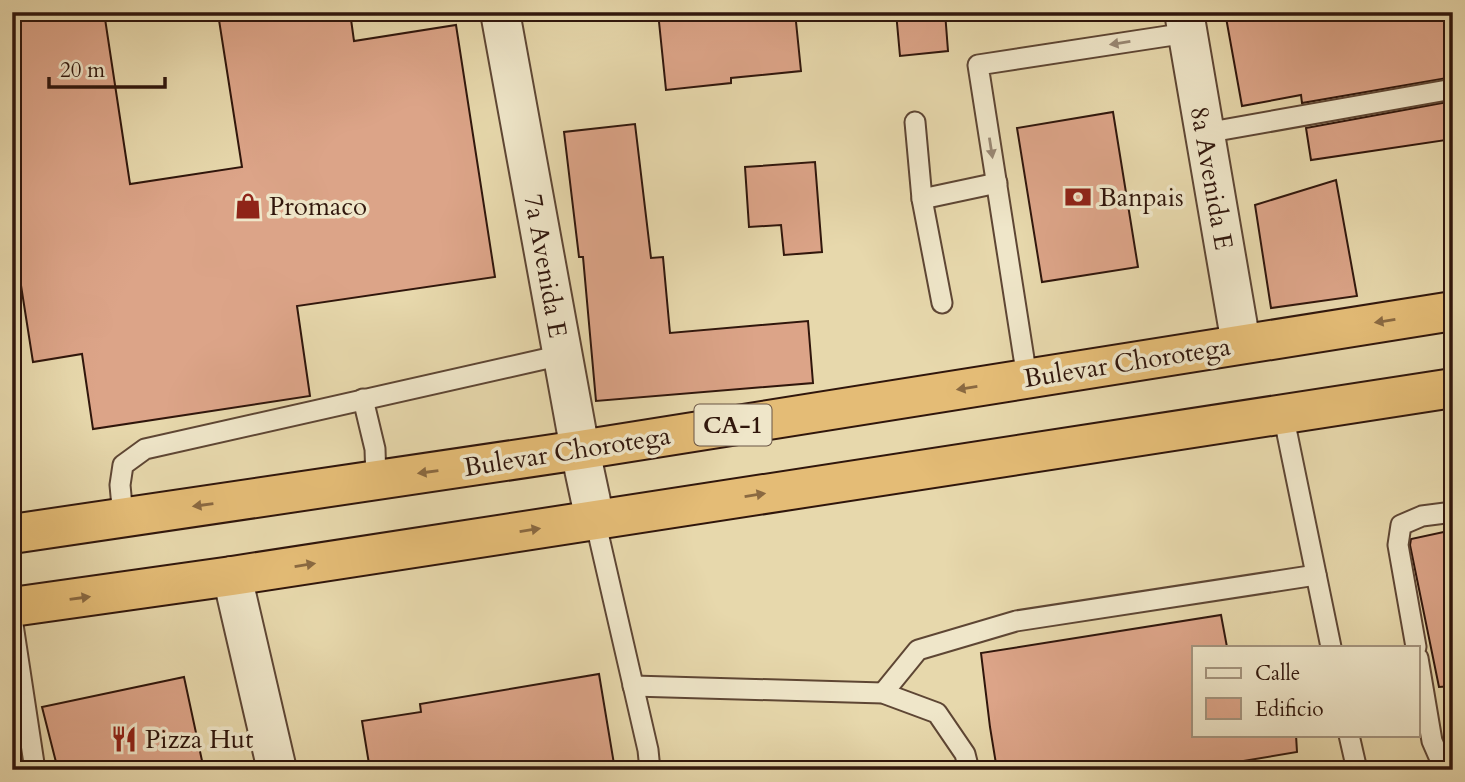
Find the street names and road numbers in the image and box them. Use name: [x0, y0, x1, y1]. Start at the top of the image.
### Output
street label: 8a Avenida E: [1182, 104, 1241, 253]
street label: 7a Avenida E: [516, 192, 575, 341]
street label: Bulevar Chorotega: [1021, 329, 1233, 396]
road number: CA-1: [694, 404, 772, 446]
street label: Bulevar Chorotega: [461, 418, 673, 485]

